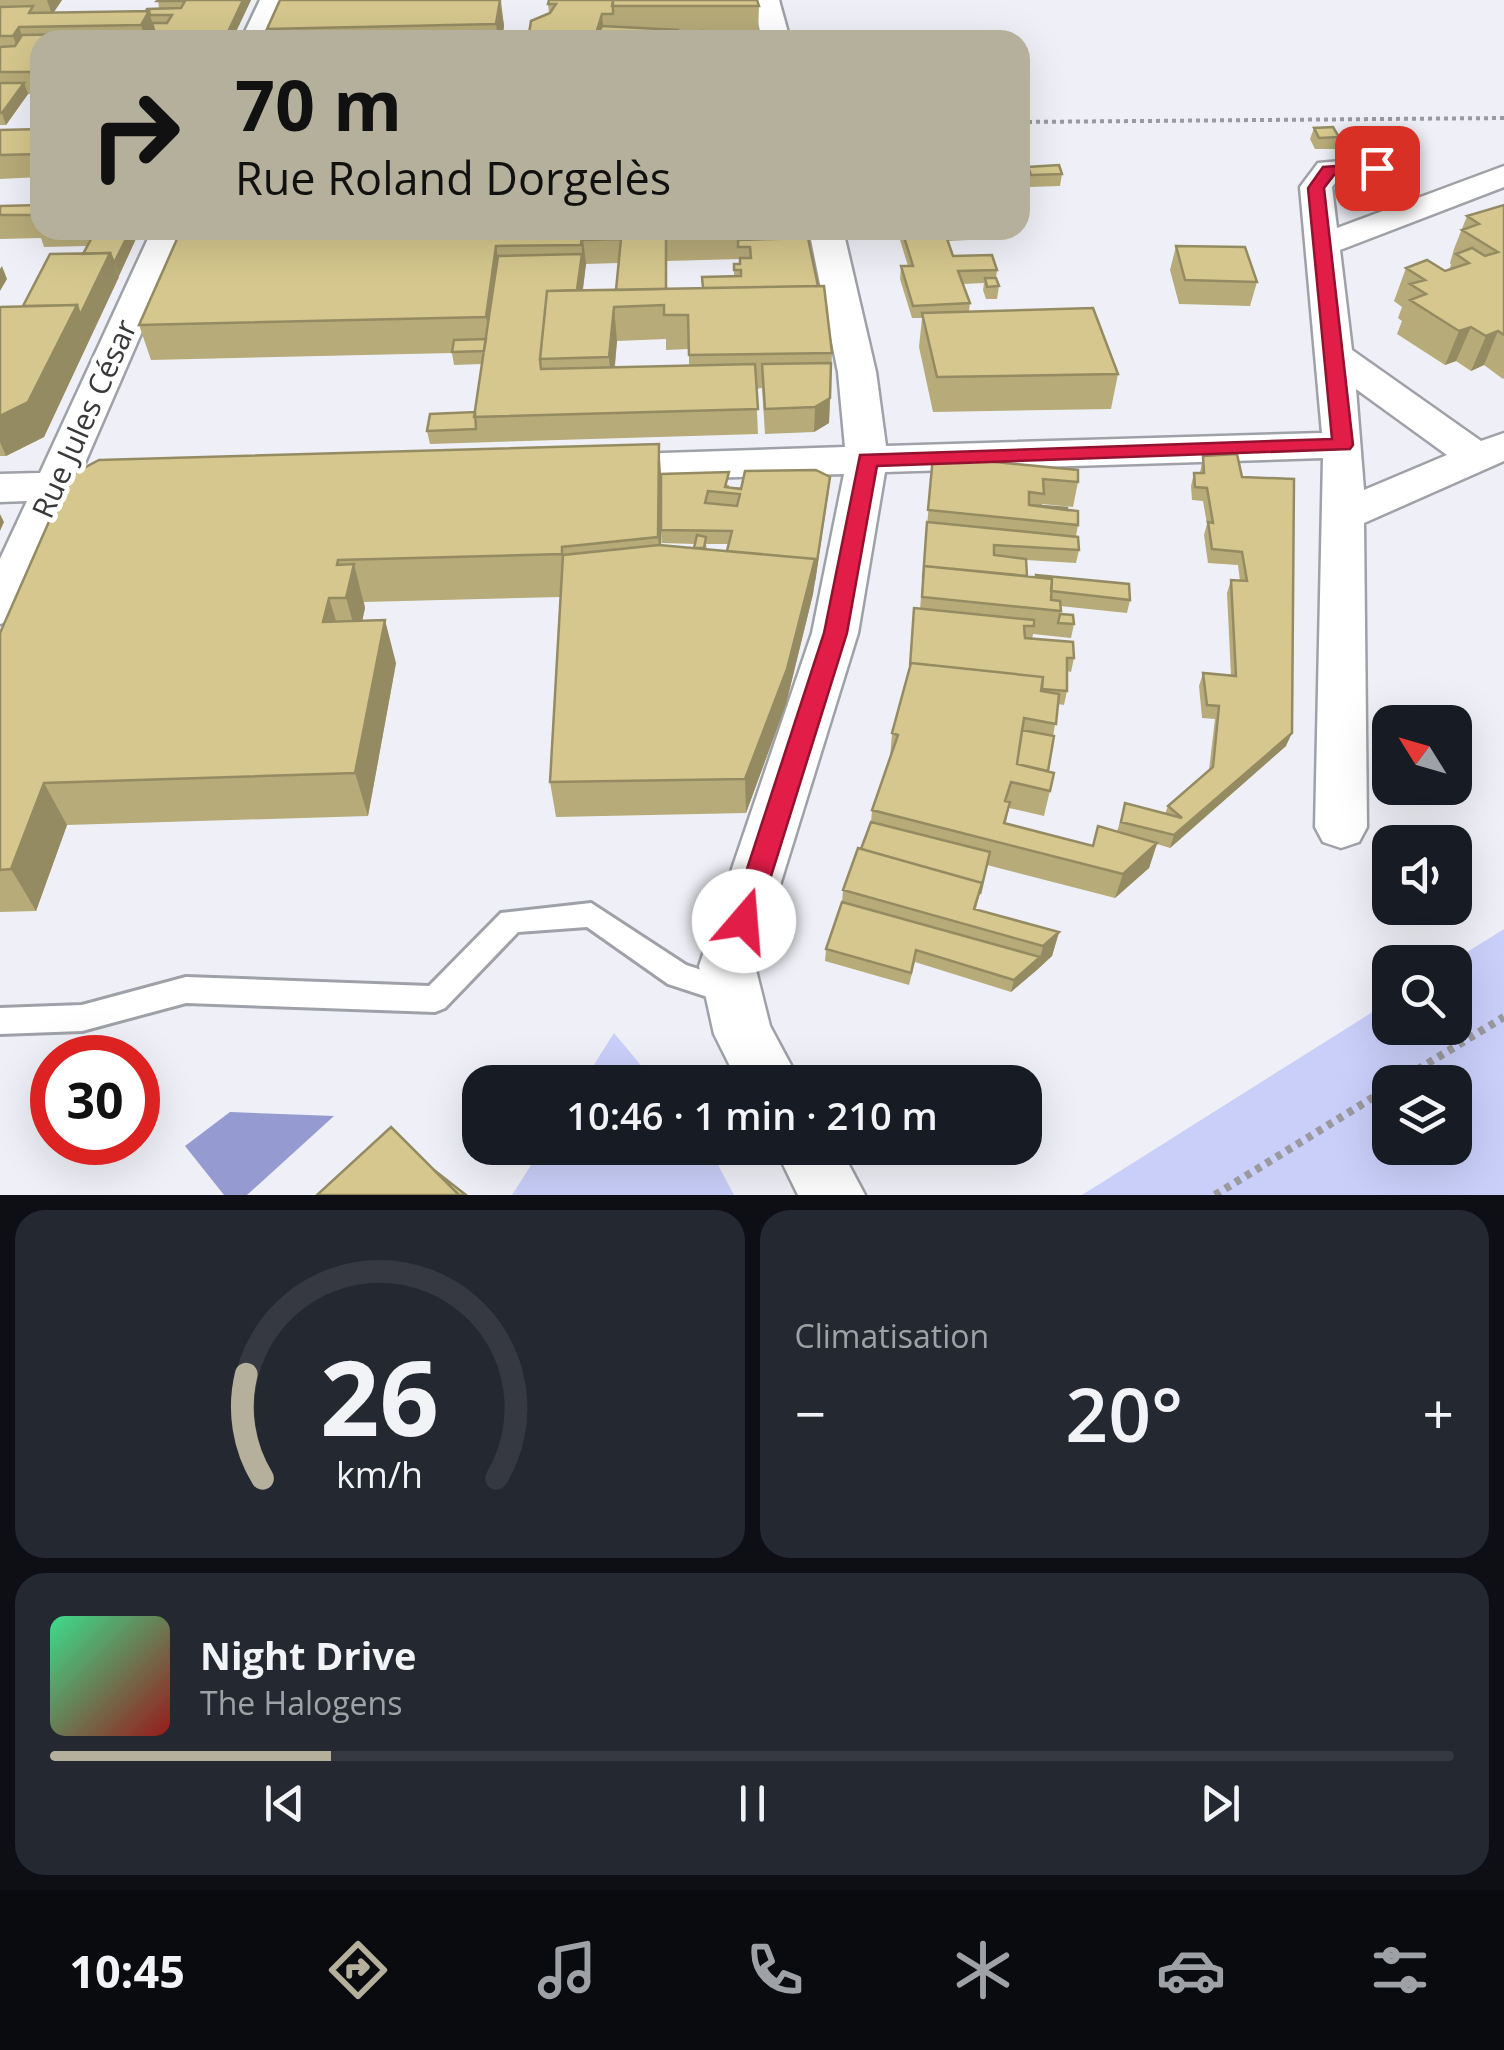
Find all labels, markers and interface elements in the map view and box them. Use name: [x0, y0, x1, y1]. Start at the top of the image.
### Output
text: 70 m: [235, 56, 402, 152]
icon: right: [70, 70, 200, 200]
pin: [1335, 126, 1420, 211]
icon: arrive: [1350, 141, 1405, 196]
text: Rue Roland Dorgelès: [235, 147, 671, 208]
street label: Rue Jules César: [21, 313, 146, 524]
north arrow: [1372, 705, 1472, 805]
map controls: [1372, 705, 1472, 1165]
button: sound: [1372, 825, 1472, 925]
position arrow: [692, 869, 796, 973]
button: search: [1372, 945, 1472, 1045]
speed limit sign: 30: [30, 1035, 160, 1165]
button: layers: [1372, 1065, 1472, 1165]
text: 10:46 · 1 min · 210 m: [566, 1089, 938, 1141]
text: Climatisation: [795, 1314, 989, 1357]
text: 26: [320, 1325, 439, 1466]
text: 20°: [1065, 1362, 1183, 1464]
text: −: [795, 1375, 826, 1450]
text: +: [1423, 1375, 1454, 1450]
text: km/h: [336, 1450, 423, 1498]
text: Night Drive: [200, 1629, 416, 1681]
text: The Halogens: [200, 1681, 402, 1724]
icon: previous: [257, 1776, 312, 1831]
icon: pause: [725, 1776, 780, 1831]
icon: next: [1193, 1776, 1248, 1831]
icon: directions: [323, 1935, 393, 2005]
icon: music: [532, 1935, 602, 2005]
icon: phone: [740, 1935, 810, 2005]
icon: climate: [948, 1935, 1018, 2005]
icon: car: [1156, 1935, 1226, 2005]
icon: filters: [1365, 1935, 1435, 2005]
text: 10:45: [69, 1940, 185, 2001]

